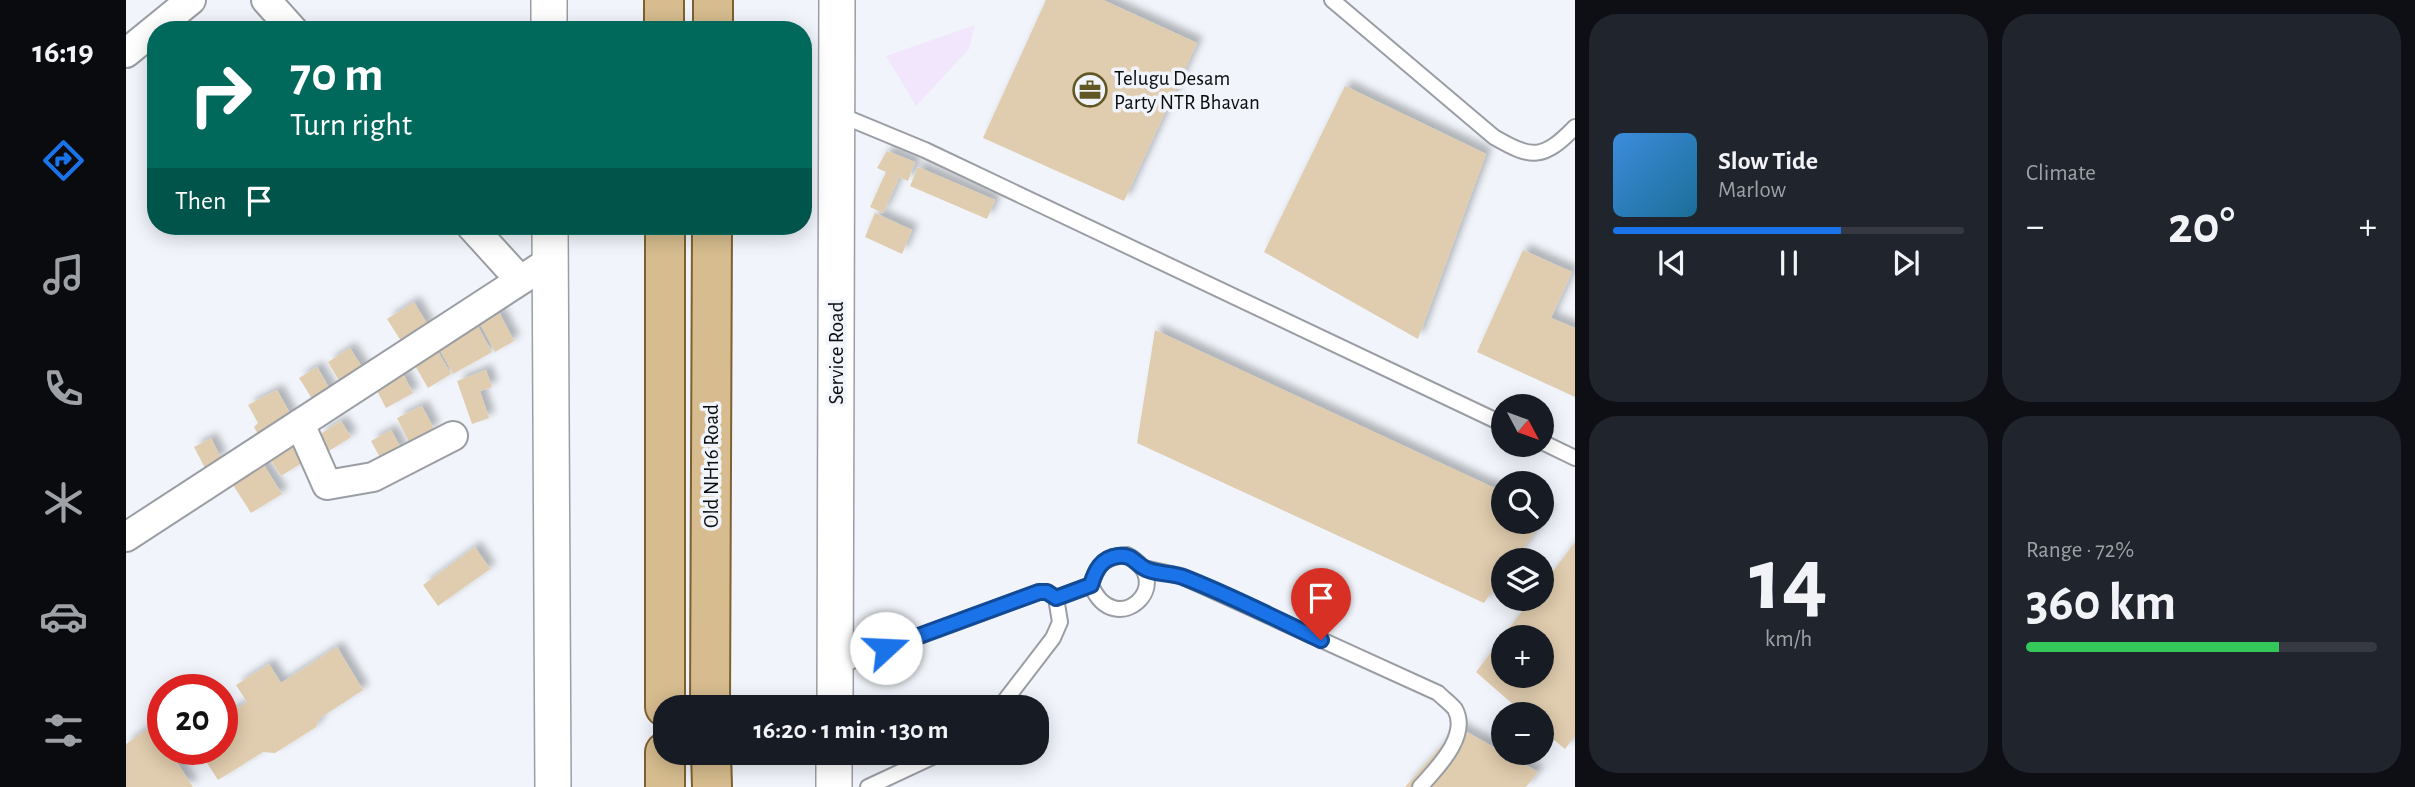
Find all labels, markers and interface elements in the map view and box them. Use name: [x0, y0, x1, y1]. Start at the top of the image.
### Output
text: 16:19: [32, 36, 94, 68]
icon: right: [175, 49, 266, 140]
text: 70 m: [290, 51, 384, 100]
place label: Telugu Desam Party NTR Bhavan: [1114, 68, 1260, 113]
office icon: Telugu Desam Party NTR Bhavan: [1071, 71, 1109, 109]
text: Turn right: [290, 109, 412, 141]
icon: directions: [39, 136, 88, 185]
text: Slow Tide: [1718, 148, 1818, 174]
text: Climate: [2026, 162, 2096, 185]
text: Marlow: [1718, 179, 1786, 202]
icon: arrive: [240, 182, 278, 220]
text: Then: [175, 188, 226, 214]
text: 20°: [2168, 200, 2235, 252]
text: −: [2026, 208, 2044, 246]
text: +: [2359, 208, 2377, 246]
icon: previous: [1653, 244, 1691, 282]
icon: pause: [1770, 244, 1808, 282]
icon: next: [1887, 244, 1925, 282]
icon: music: [39, 250, 88, 299]
street label: Service Road: [826, 301, 847, 405]
icon: phone: [39, 364, 88, 413]
north arrow: [1491, 394, 1554, 457]
map controls: [1491, 394, 1554, 765]
street label: Old NH16 Road: [701, 404, 722, 528]
button: search: [1491, 471, 1554, 534]
icon: climate: [39, 478, 88, 527]
text: 14: [1749, 535, 1828, 626]
text: Range · 72%: [2026, 539, 2134, 562]
button: layers: [1491, 548, 1554, 611]
pin: [1291, 568, 1351, 640]
text: 360 km: [2026, 577, 2176, 629]
icon: arrive: [1302, 579, 1340, 617]
icon: car: [39, 592, 88, 641]
position arrow: [849, 611, 923, 685]
button: +: [1491, 625, 1554, 688]
text: km/h: [1765, 628, 1812, 651]
speed limit sign: 20: [147, 674, 238, 765]
button: −: [1491, 702, 1554, 765]
icon: filters: [39, 706, 88, 755]
text: 16:20 · 1 min · 130 m: [753, 717, 949, 743]

